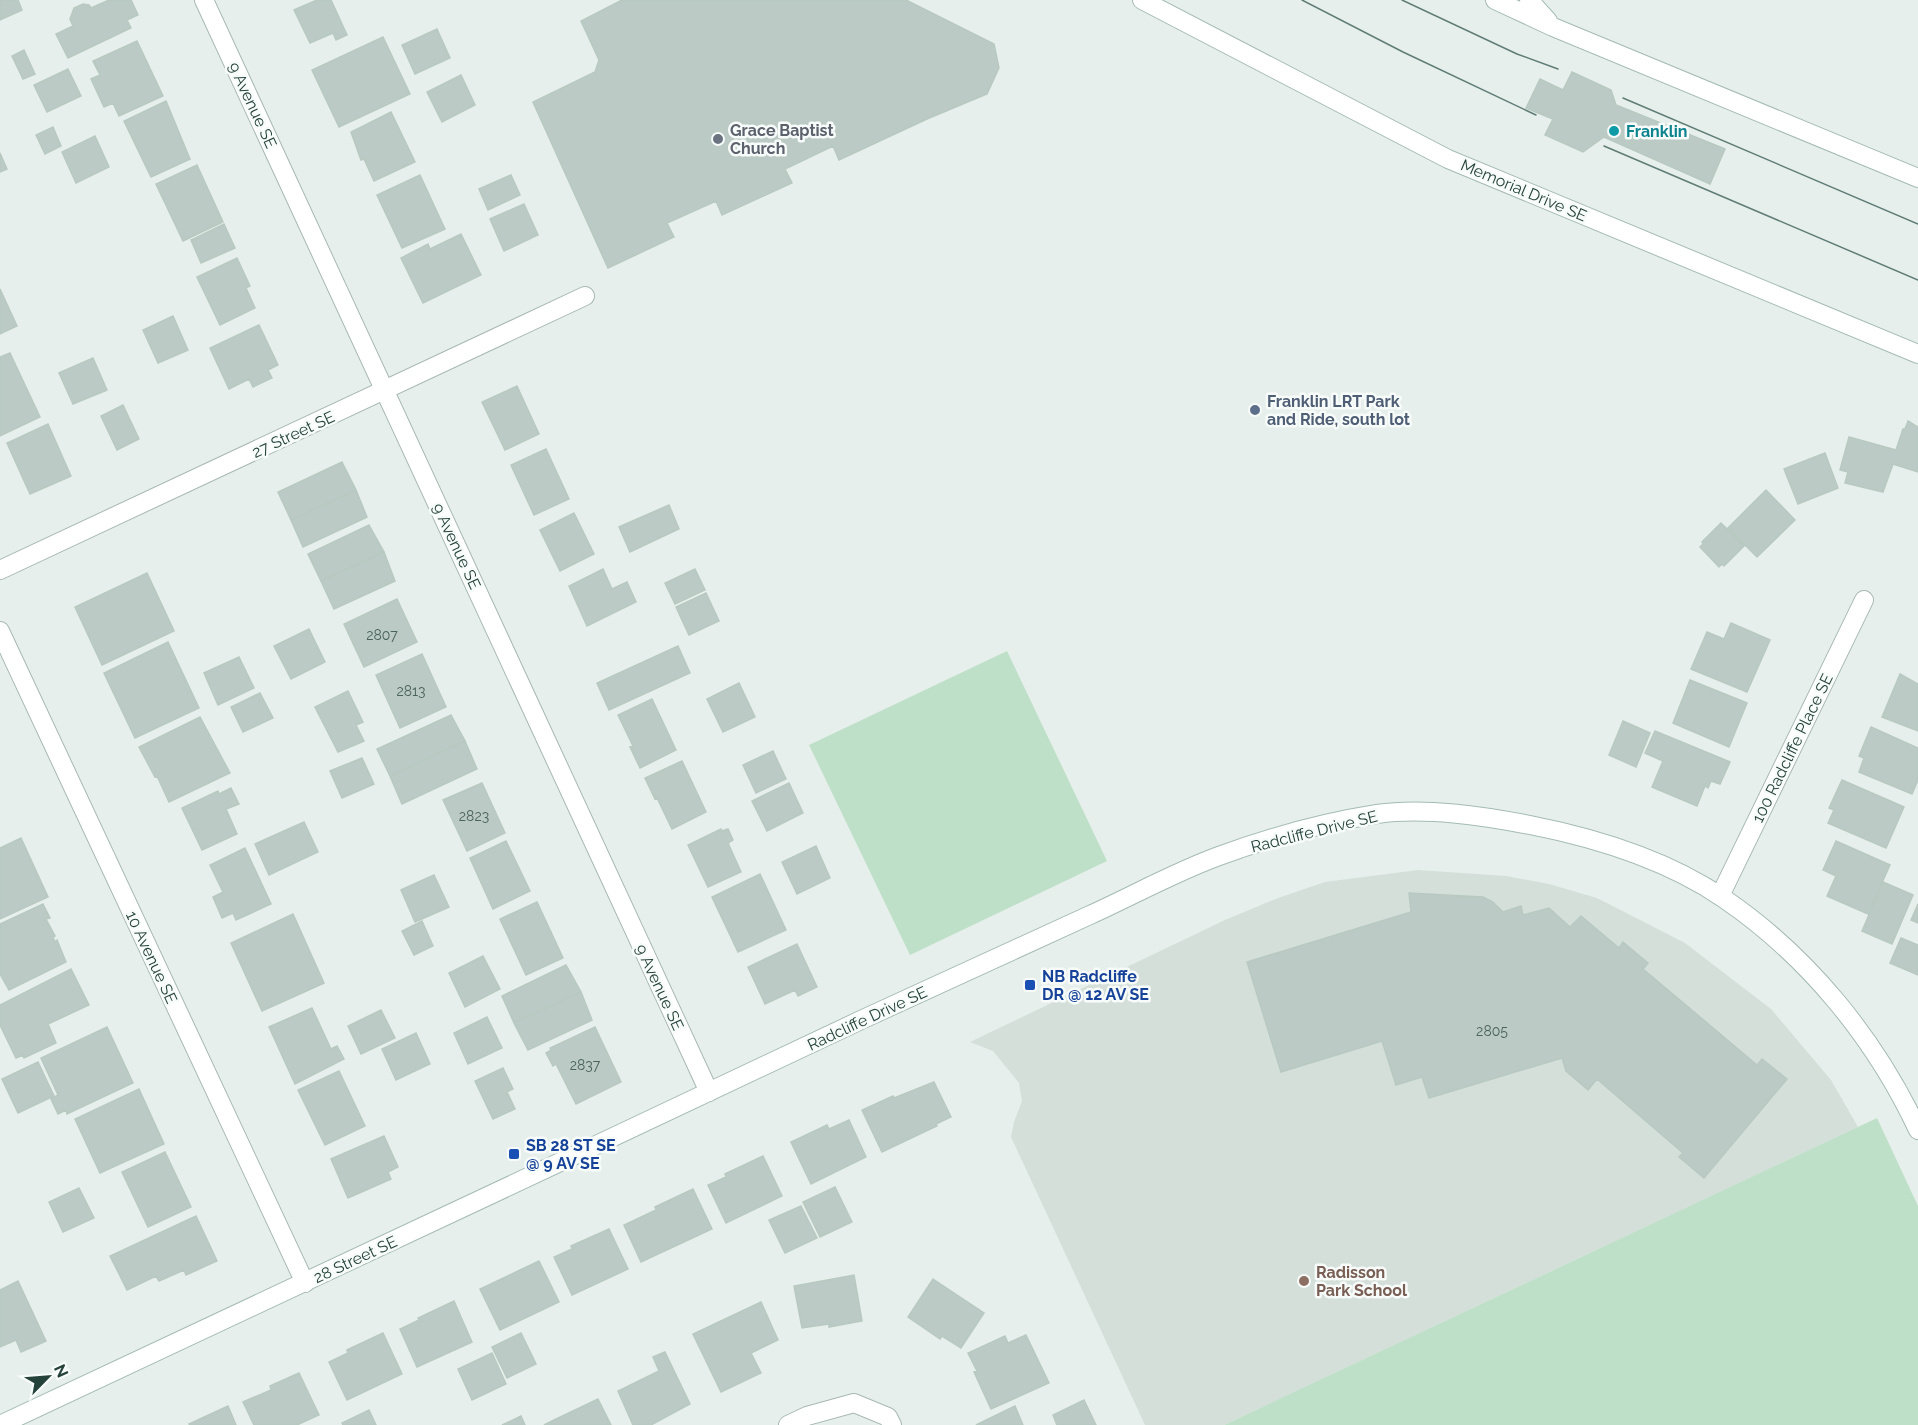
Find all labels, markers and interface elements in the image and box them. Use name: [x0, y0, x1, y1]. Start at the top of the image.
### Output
street label: 9 Avenue SE: [224, 59, 281, 151]
place label: Grace Baptist Church: [730, 121, 834, 158]
place label: Franklin: [1626, 122, 1688, 141]
marker: Franklin: [1607, 124, 1621, 138]
marker: Grace Baptist Church: [711, 132, 725, 146]
street label: Memorial Drive SE: [1458, 155, 1590, 226]
place label: Franklin LRT Park and Ride, south lot: [1267, 392, 1410, 429]
marker: Franklin LRT Park and Ride, south lot: [1248, 403, 1262, 417]
street label: 27 Street SE: [249, 407, 338, 462]
street label: 9 Avenue SE: [428, 500, 485, 592]
house number: 2807: [366, 627, 398, 643]
street label: 100 Radcliffe Place SE: [1748, 670, 1837, 826]
house number: 2813: [396, 683, 426, 699]
street label: Radcliffe Drive SE: [1249, 806, 1380, 856]
house number: 2823: [459, 808, 489, 824]
street label: 10 Avenue SE: [122, 908, 181, 1007]
street label: 9 Avenue SE: [631, 941, 688, 1033]
place label: NB Radcliffe DR @ 12 AV SE: [1042, 967, 1149, 1004]
marker: NB Radcliffe DR @ 12 AV SE: [1023, 978, 1037, 992]
street label: Radcliffe Drive SE: [804, 982, 930, 1055]
house number: 2805: [1476, 1023, 1508, 1039]
house number: 2837: [570, 1057, 601, 1073]
place label: SB 28 ST SE @ 9 AV SE: [526, 1136, 616, 1173]
marker: SB 28 ST SE @ 9 AV SE: [507, 1147, 521, 1161]
street label: 28 Street SE: [310, 1232, 400, 1287]
place label: Radisson Park School: [1316, 1263, 1408, 1300]
marker: Radisson Park School: [1297, 1274, 1311, 1288]
north arrow: [18, 1347, 78, 1407]
text: N: [50, 1361, 72, 1380]

